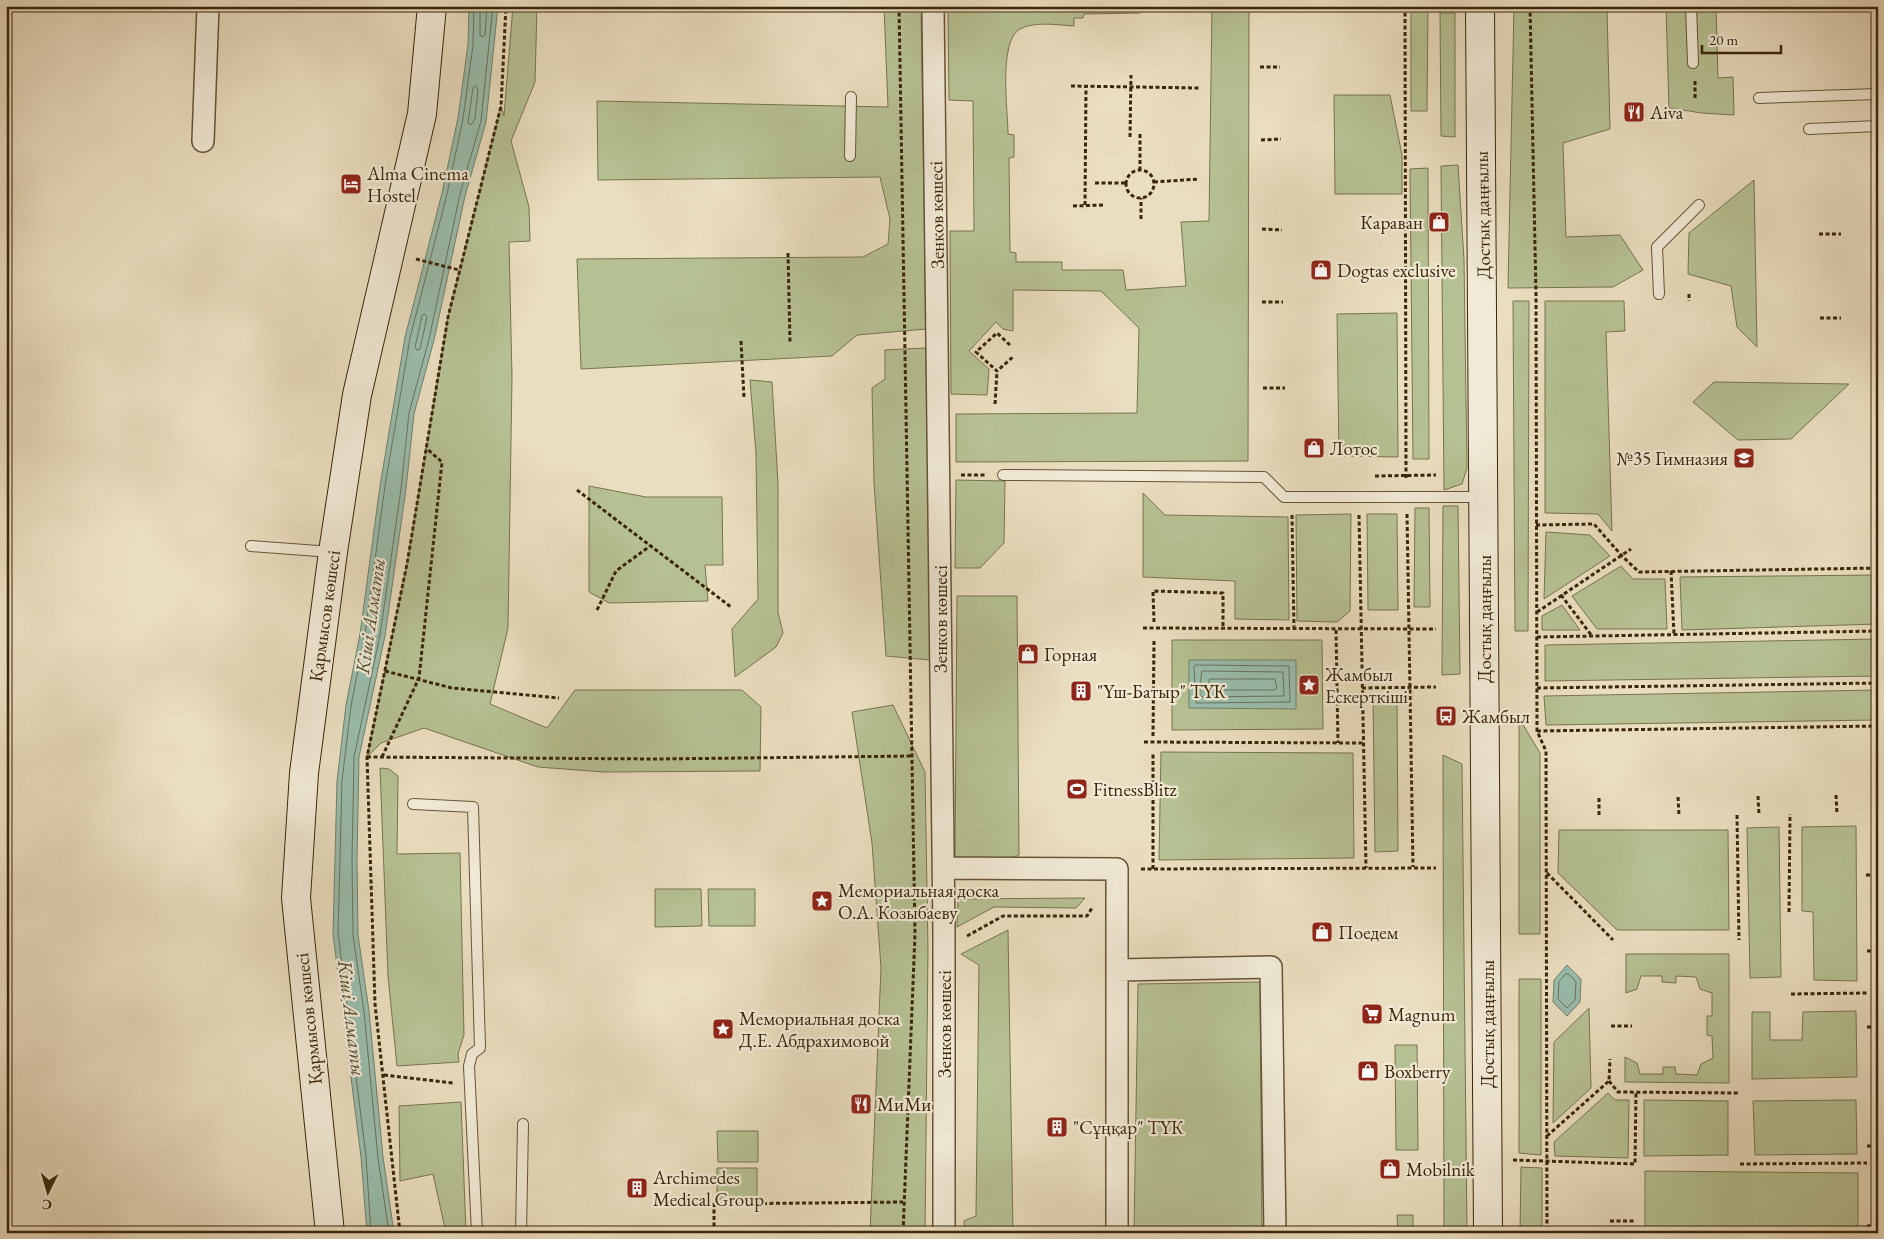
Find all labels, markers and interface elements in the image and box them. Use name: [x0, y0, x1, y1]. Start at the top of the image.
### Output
scale bar: [1702, 22, 1780, 54]
text: 20 m: [1709, 30, 1738, 49]
restaurant icon: Aiva: [1622, 100, 1646, 124]
place label: Aiva: [1649, 100, 1684, 125]
street label: Достық даңғылы: [1469, 150, 1496, 279]
place label: Alma Cinema Hostel: [366, 161, 469, 208]
street label: Зенков көшесі: [923, 161, 950, 269]
hotel icon: Alma Cinema Hostel: [339, 172, 363, 196]
place label: Караван: [1360, 210, 1423, 235]
shop icon: Караван: [1427, 210, 1451, 234]
shop icon: Dogtas exclusive: [1309, 258, 1333, 282]
place label: Dogtas exclusive: [1337, 258, 1456, 283]
shop icon: Лотос: [1302, 436, 1326, 460]
place label: Лотос: [1330, 436, 1378, 461]
place label: №35 Гимназия: [1617, 446, 1729, 471]
school or university icon: №35 Гимназия: [1732, 446, 1756, 470]
street label: Қармысов көшесі: [303, 548, 346, 684]
street label: Достық даңғылы: [1472, 555, 1497, 683]
water label: Кіші Алматы: [349, 557, 391, 676]
street label: Зенков көшесі: [928, 565, 953, 673]
shop icon: Горная: [1016, 642, 1040, 666]
place label: Горная: [1044, 642, 1098, 667]
place label: Жамбыл Ескерткіші: [1324, 662, 1408, 709]
place icon: Жамбыл Ескерткіші: [1297, 673, 1321, 697]
building icon: "Үш-Батыр" ТҮК: [1069, 679, 1093, 703]
place label: "Үш-Батыр" ТҮК: [1097, 679, 1227, 704]
bus stop icon: Жамбыл: [1434, 704, 1458, 728]
place label: Жамбыл: [1461, 704, 1530, 729]
sports icon: FitnessBlitz: [1065, 777, 1089, 801]
place label: FitnessBlitz: [1093, 777, 1177, 802]
place label: Мемориальная доска О.А. Козыбаеву: [838, 878, 1000, 925]
place icon: Мемориальная доска О.А. Козыбаеву: [810, 889, 834, 913]
shop icon: Поедем: [1310, 920, 1334, 944]
place label: Поедем: [1338, 920, 1399, 945]
street label: Қармысов көшесі: [289, 951, 328, 1086]
water label: Кіші Алматы: [332, 958, 372, 1077]
street label: Достық даңғылы: [1475, 960, 1500, 1088]
street label: Зенков көшесі: [932, 970, 957, 1078]
supermarket icon: Magnum: [1360, 1002, 1384, 1026]
place label: Magnum: [1388, 1002, 1456, 1027]
place label: Мемориальная доска Д.Е. Абдрахимовой: [739, 1006, 901, 1053]
place icon: Мемориальная доска Д.Е. Абдрахимовой: [711, 1017, 735, 1041]
shop icon: Boxberry: [1356, 1059, 1380, 1083]
place label: Boxberry: [1384, 1059, 1451, 1084]
restaurant icon: МиМи: [849, 1092, 873, 1116]
place label: МиМи: [877, 1092, 931, 1117]
building icon: "Сұңқар" ТҮК: [1045, 1115, 1069, 1139]
place label: "Сұңқар" ТҮК: [1073, 1115, 1184, 1140]
shop icon: Mobilnik: [1378, 1157, 1402, 1181]
place label: Mobilnik: [1406, 1157, 1476, 1182]
place label: Archimedes Medical Group: [652, 1165, 764, 1212]
north arrow: [22, 1166, 72, 1216]
building icon: Archimedes Medical Group: [625, 1176, 649, 1200]
text: С: [41, 1196, 53, 1214]

